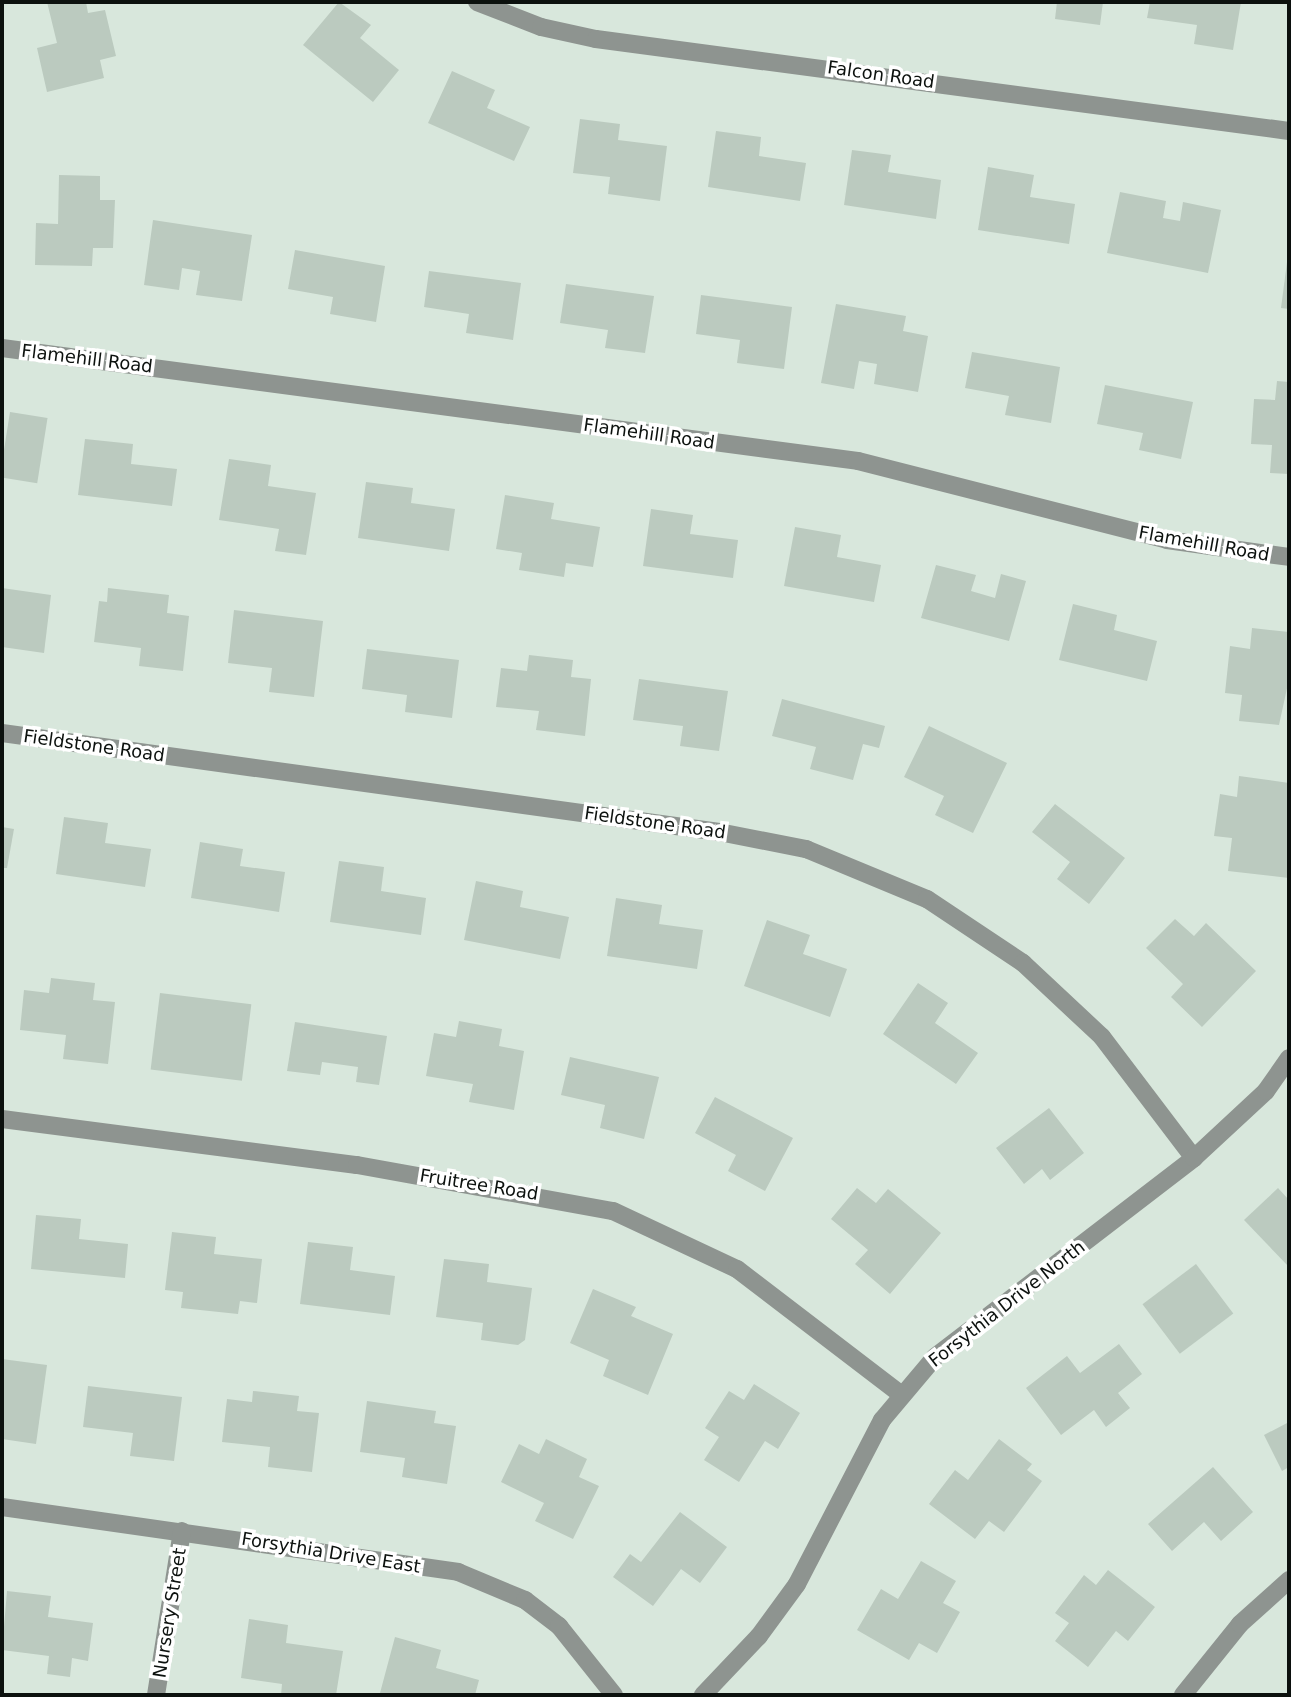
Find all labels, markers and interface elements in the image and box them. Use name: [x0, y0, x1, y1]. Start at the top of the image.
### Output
street label: Falcon Road: [826, 57, 936, 93]
street label: Flamehill Road: [20, 340, 154, 378]
street label: Flamehill Road: [582, 414, 716, 454]
street label: Flamehill Road: [1137, 522, 1271, 566]
street label: Fieldstone Road: [22, 725, 166, 767]
street label: Fieldstone Road: [583, 802, 727, 844]
street label: Fruitree Road: [418, 1165, 540, 1205]
street label: Forsythia Drive North: [925, 1236, 1089, 1372]
street label: Forsythia Drive East: [240, 1528, 422, 1578]
street label: Nursery Street: [149, 1547, 191, 1679]

